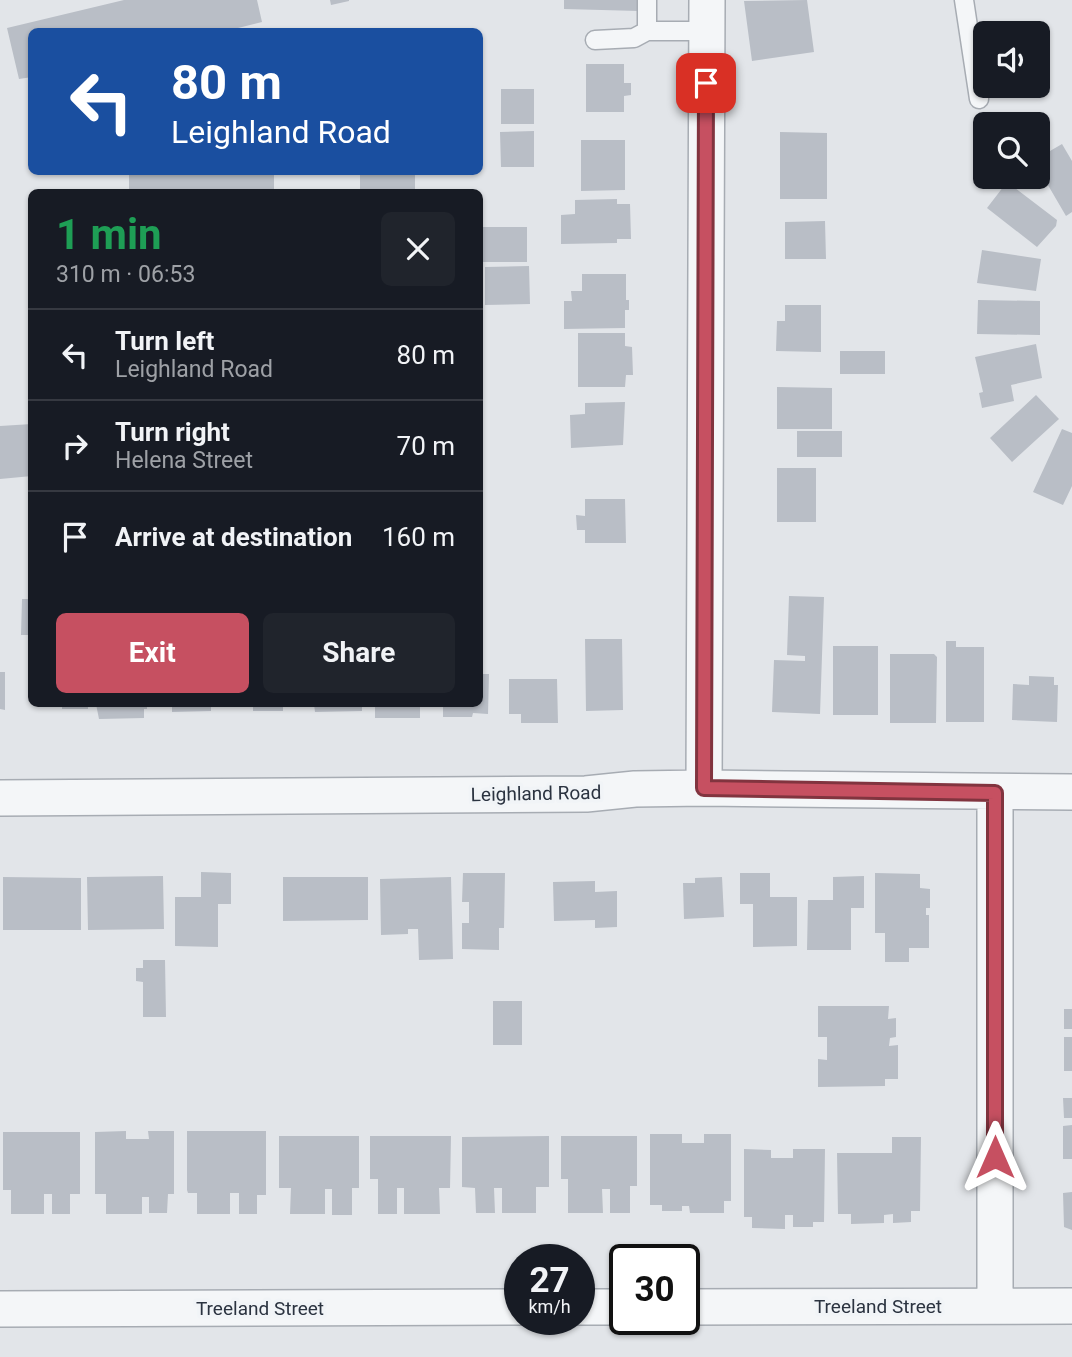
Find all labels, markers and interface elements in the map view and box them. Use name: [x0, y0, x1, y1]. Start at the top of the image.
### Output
map controls: [973, 21, 1050, 189]
button: sound: [973, 21, 1050, 98]
pin: [676, 53, 736, 113]
text: 80 m: [171, 54, 282, 111]
icon: left: [56, 56, 147, 147]
icon: arrive: [687, 64, 725, 102]
button: search: [973, 112, 1050, 189]
text: Leighland Road: [171, 113, 391, 151]
text: 1 min: [56, 210, 162, 259]
button: close: [381, 212, 455, 286]
text: 310 m · 06:53: [56, 261, 195, 288]
text: Turn left: [115, 326, 214, 356]
icon: left: [56, 336, 94, 374]
text: 80 m: [397, 340, 455, 370]
text: Leighland Road: [115, 356, 273, 383]
text: Turn right: [115, 417, 230, 447]
icon: right: [56, 427, 94, 465]
text: 70 m: [397, 431, 455, 461]
text: Helena Street: [115, 447, 253, 474]
icon: arrive: [56, 518, 94, 556]
text: Arrive at destination: [115, 522, 352, 552]
text: 160 m: [382, 522, 455, 552]
button: Exit: [56, 613, 249, 693]
button: Share: [263, 613, 455, 693]
street label: Leighland Road: [471, 781, 601, 806]
position arrow: [958, 1120, 1032, 1194]
speed limit sign: 30: [609, 1244, 700, 1335]
text: 27: [529, 1260, 570, 1301]
street label: Treeland Street: [814, 1295, 942, 1318]
text: km/h: [528, 1296, 571, 1317]
street label: Treeland Street: [196, 1297, 324, 1320]

